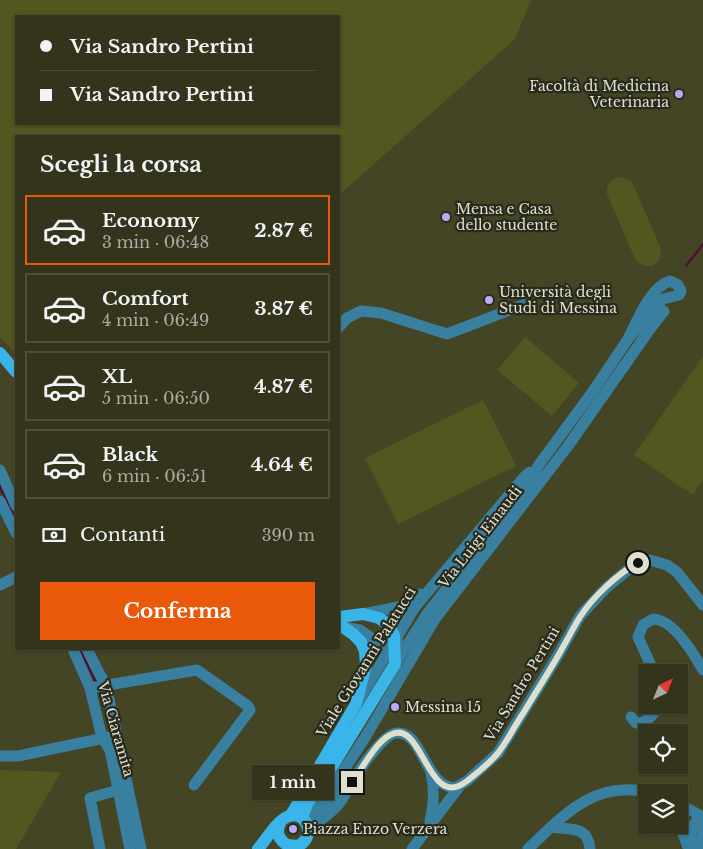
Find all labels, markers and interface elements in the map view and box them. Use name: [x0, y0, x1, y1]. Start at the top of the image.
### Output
text: Via Sandro Pertini: [70, 35, 254, 58]
place label: Facoltà di Medicina Veterinaria: [529, 77, 669, 111]
text: Via Sandro Pertini: [70, 83, 254, 106]
marker: Facoltà di Medicina Veterinaria: [673, 88, 685, 100]
text: Scegli la corsa: [40, 151, 202, 178]
place label: Mensa e Casa dello studente: [456, 200, 557, 234]
icon: car: [42, 208, 87, 253]
text: Economy: [102, 209, 199, 232]
marker: Mensa e Casa dello studente: [440, 211, 452, 223]
text: 2.87 €: [254, 219, 313, 242]
text: 3 min · 06:48: [102, 232, 209, 252]
place label: Università degli Studi di Messina: [499, 283, 617, 317]
icon: car: [42, 286, 87, 331]
text: Comfort: [102, 287, 189, 310]
marker: Università degli Studi di Messina: [483, 294, 495, 306]
text: 3.87 €: [255, 297, 313, 320]
text: 4 min · 06:49: [102, 310, 209, 330]
icon: car: [42, 364, 87, 409]
text: XL: [102, 365, 132, 388]
text: 4.87 €: [254, 375, 313, 398]
text: 5 min · 06:50: [102, 388, 210, 408]
icon: car: [42, 442, 87, 487]
text: Black: [102, 443, 158, 466]
text: 4.64 €: [251, 453, 313, 476]
text: 6 min · 06:51: [102, 466, 207, 486]
street label: Via Luigi Einaudi: [434, 482, 526, 592]
icon: cash: [40, 521, 68, 549]
text: Contanti: [80, 523, 165, 546]
text: 390 m: [262, 525, 315, 545]
route start: [627, 552, 649, 574]
button: Conferma: [40, 582, 315, 640]
street label: Viale Giovanni Palatucci: [312, 583, 420, 741]
street label: Via Sandro Pertini: [480, 623, 564, 746]
north arrow: [638, 664, 688, 714]
map controls: [638, 664, 688, 834]
street label: Via Ciaramita: [94, 678, 138, 779]
place label: Messina 15: [405, 698, 481, 716]
marker: Messina 15: [389, 701, 401, 713]
button: locate: [638, 724, 688, 774]
callout: 1 min: [252, 764, 334, 800]
route end: [341, 771, 363, 793]
text: 1 min: [270, 772, 316, 792]
button: layers: [638, 784, 688, 834]
place label: Piazza Enzo Verzera: [303, 820, 448, 838]
marker: Piazza Enzo Verzera: [287, 823, 299, 835]

